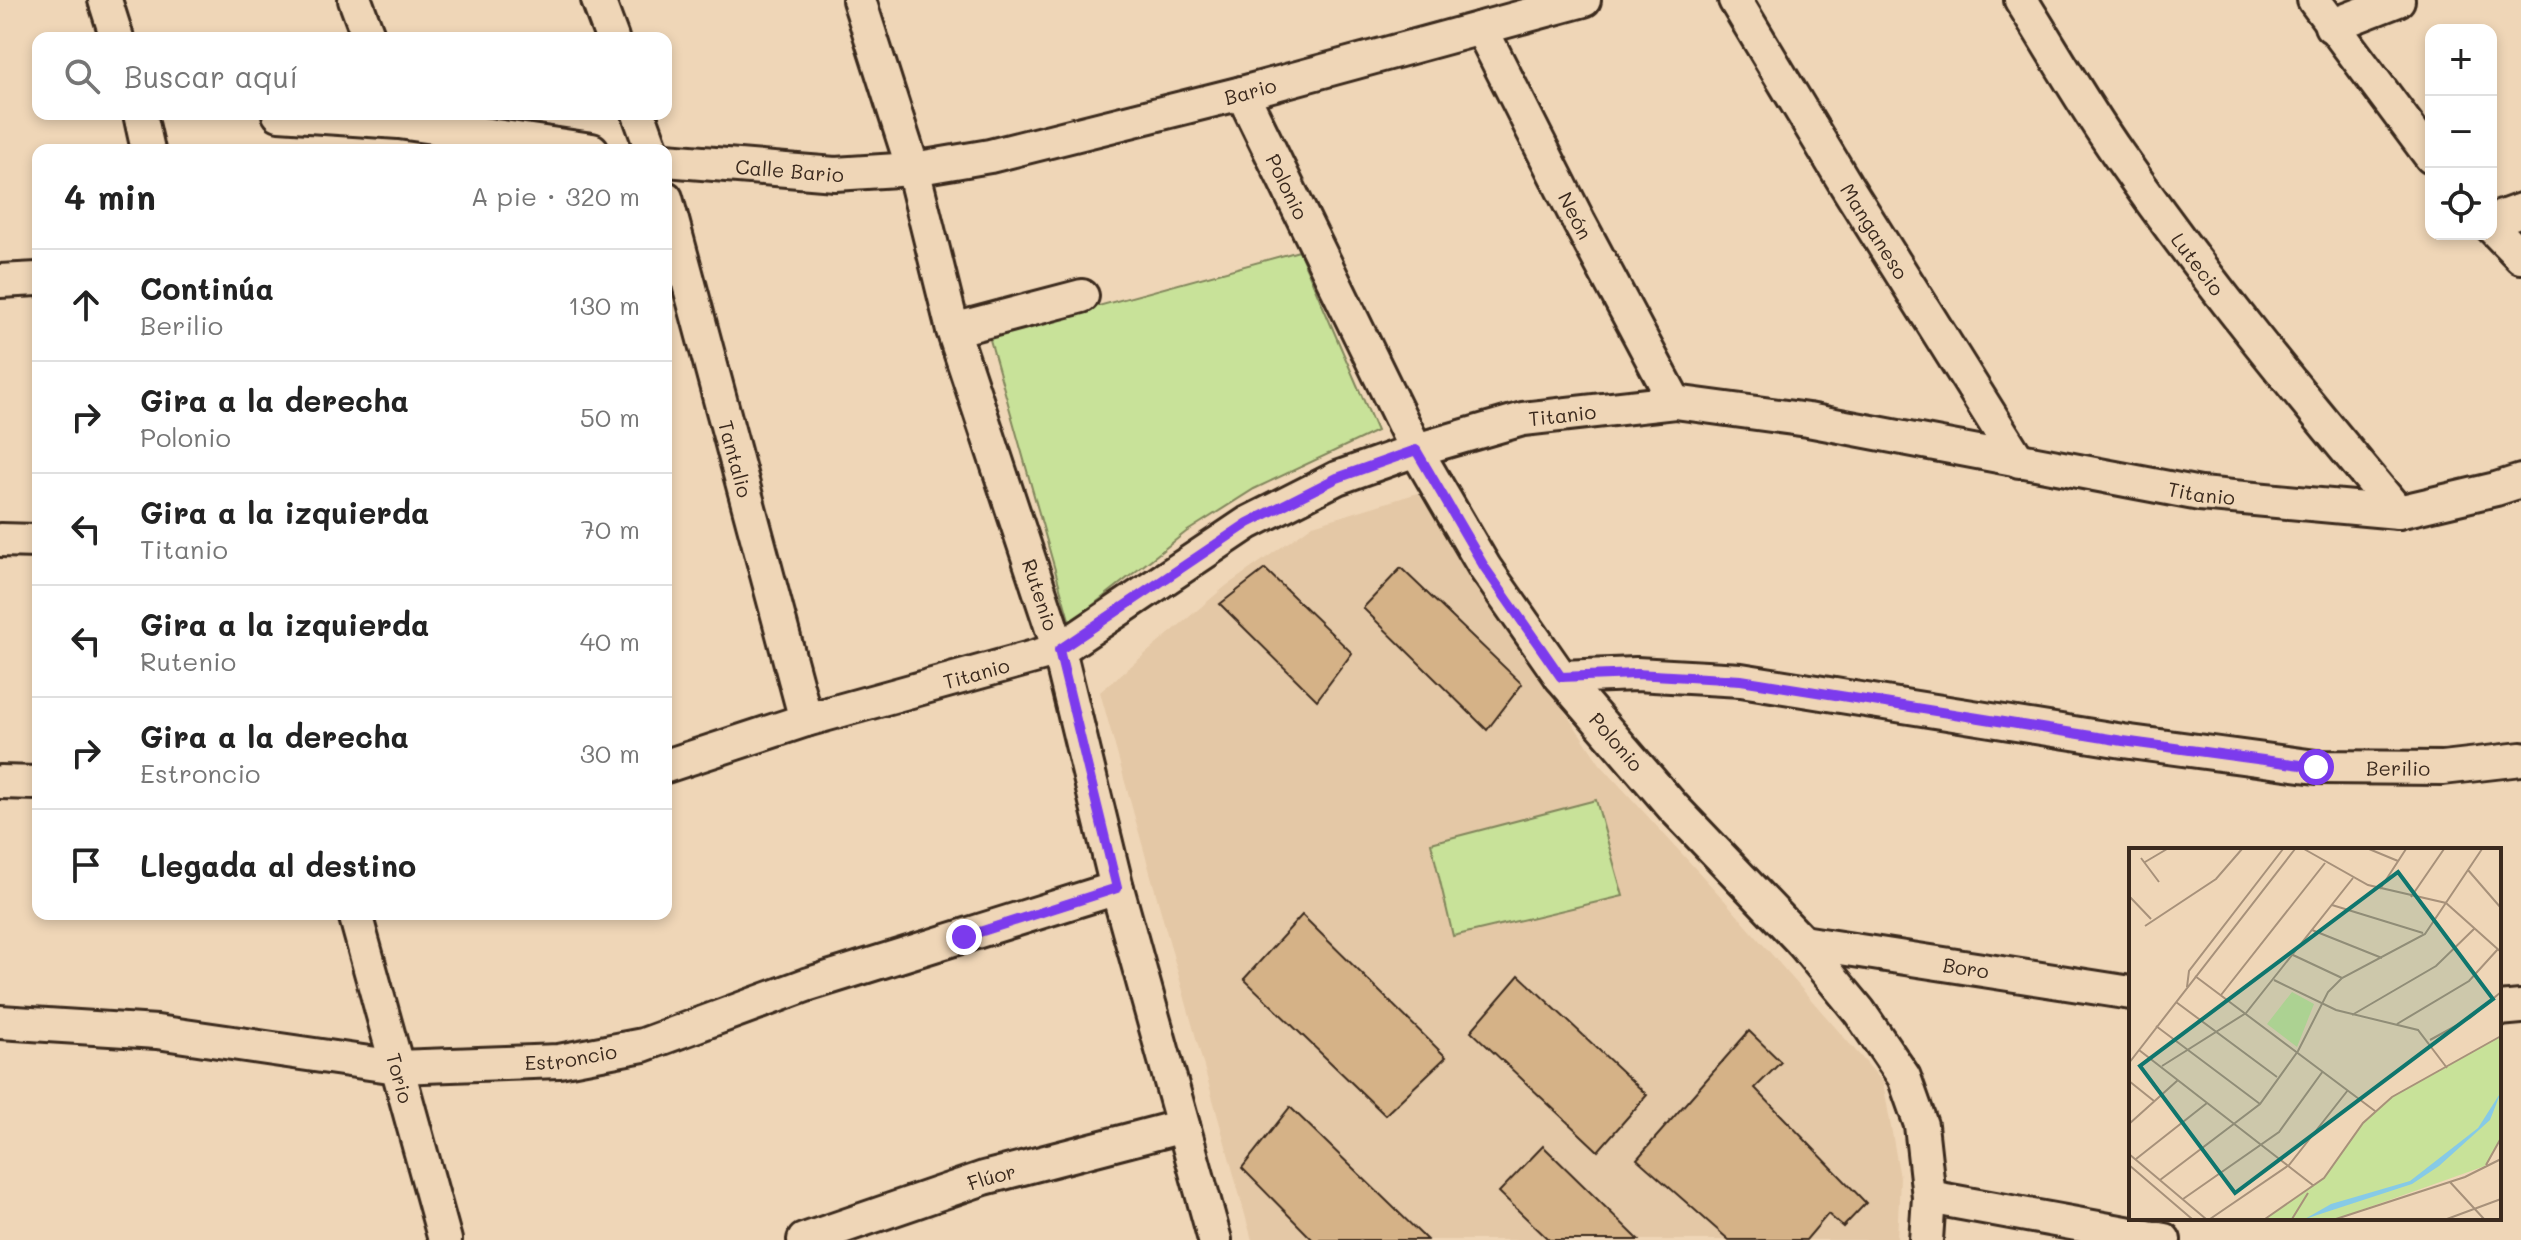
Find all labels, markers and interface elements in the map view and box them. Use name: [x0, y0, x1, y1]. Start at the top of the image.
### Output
map controls: [2425, 24, 2497, 240]
button: +: [2425, 24, 2497, 96]
search box: [32, 32, 672, 120]
icon: search: [60, 54, 104, 98]
text: Buscar aquí: [124, 56, 298, 96]
street label: Bario: [1221, 71, 1279, 110]
button: −: [2425, 96, 2497, 168]
street label: Polonio: [1261, 149, 1315, 224]
street label: Calle Bario: [734, 153, 845, 187]
button: locate: [2425, 168, 2497, 240]
text: 4 min: [64, 174, 156, 219]
street label: Manganeso: [1835, 178, 1915, 284]
text: A pie · 320 m: [471, 179, 640, 213]
street label: Neón: [1553, 187, 1599, 244]
street label: Lutecio: [2166, 227, 2230, 301]
text: Continúa: [140, 268, 274, 308]
icon: ahead: [64, 283, 108, 327]
text: 130 m: [568, 288, 640, 322]
text: Berilio: [140, 308, 223, 342]
text: Gira a la derecha: [140, 380, 409, 420]
icon: right: [64, 395, 108, 439]
street label: Titanio: [1527, 398, 1597, 431]
text: 50 m: [580, 400, 640, 434]
street label: Tantalio: [713, 417, 759, 500]
text: Polonio: [140, 420, 231, 454]
street label: Titanio: [2166, 475, 2236, 510]
text: Gira a la izquierda: [140, 492, 429, 532]
icon: left: [64, 507, 108, 551]
text: 70 m: [580, 512, 640, 546]
text: Titanio: [140, 532, 228, 566]
street label: Rutenio: [1017, 555, 1065, 634]
text: Gira a la izquierda: [140, 604, 429, 644]
icon: left: [64, 619, 108, 663]
text: 40 m: [580, 624, 640, 658]
text: Rutenio: [140, 644, 236, 678]
street label: Titanio: [940, 651, 1012, 694]
street label: Polonio: [1584, 707, 1649, 777]
text: Gira a la derecha: [140, 716, 409, 756]
icon: right: [64, 731, 108, 775]
text: 30 m: [580, 736, 640, 770]
route start: [2298, 749, 2334, 785]
street label: Berilio: [2366, 754, 2430, 781]
text: Estroncio: [140, 756, 261, 790]
icon: arrive: [64, 843, 108, 887]
text: Llegada al destino: [140, 845, 416, 885]
inset map: [2129, 848, 2501, 1220]
route end: [946, 919, 982, 955]
street label: Boro: [1941, 951, 1991, 984]
street label: Estroncio: [524, 1037, 619, 1075]
street label: Torio: [381, 1050, 420, 1106]
street label: Flúor: [964, 1157, 1018, 1196]

